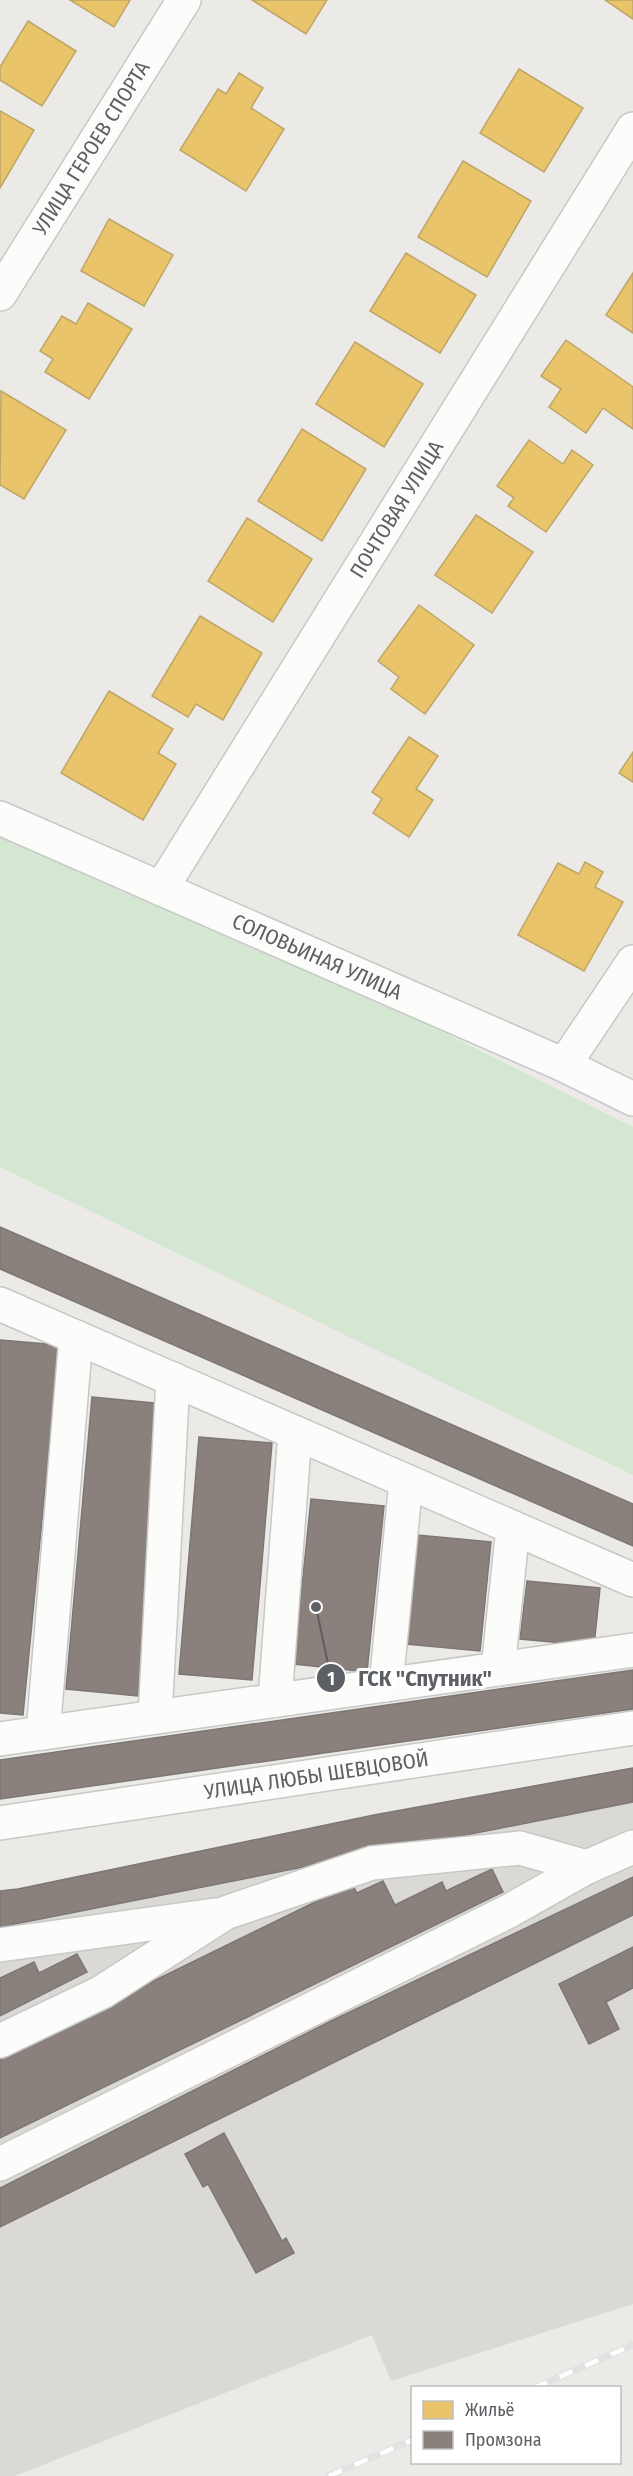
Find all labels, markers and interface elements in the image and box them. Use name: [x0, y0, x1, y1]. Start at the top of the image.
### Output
street label: УЛИЦА ГЕРОЕВ СПОРТА: [27, 56, 155, 241]
street label: ПОЧТОВАЯ УЛИЦА: [344, 436, 449, 583]
street label: СОЛОВЬИНАЯ УЛИЦА: [228, 908, 406, 1005]
callout: ГСК "Спутник": [316, 1658, 504, 1698]
text: ГСК "Спутник": [358, 1665, 492, 1692]
text: 1: [327, 1668, 335, 1690]
street label: УЛИЦА ЛЮБЫ ШЕВЦОВОЙ: [202, 1746, 430, 1805]
legend: [411, 2386, 621, 2464]
text: Жильё: [465, 2399, 515, 2421]
text: Промзона: [465, 2429, 542, 2451]

